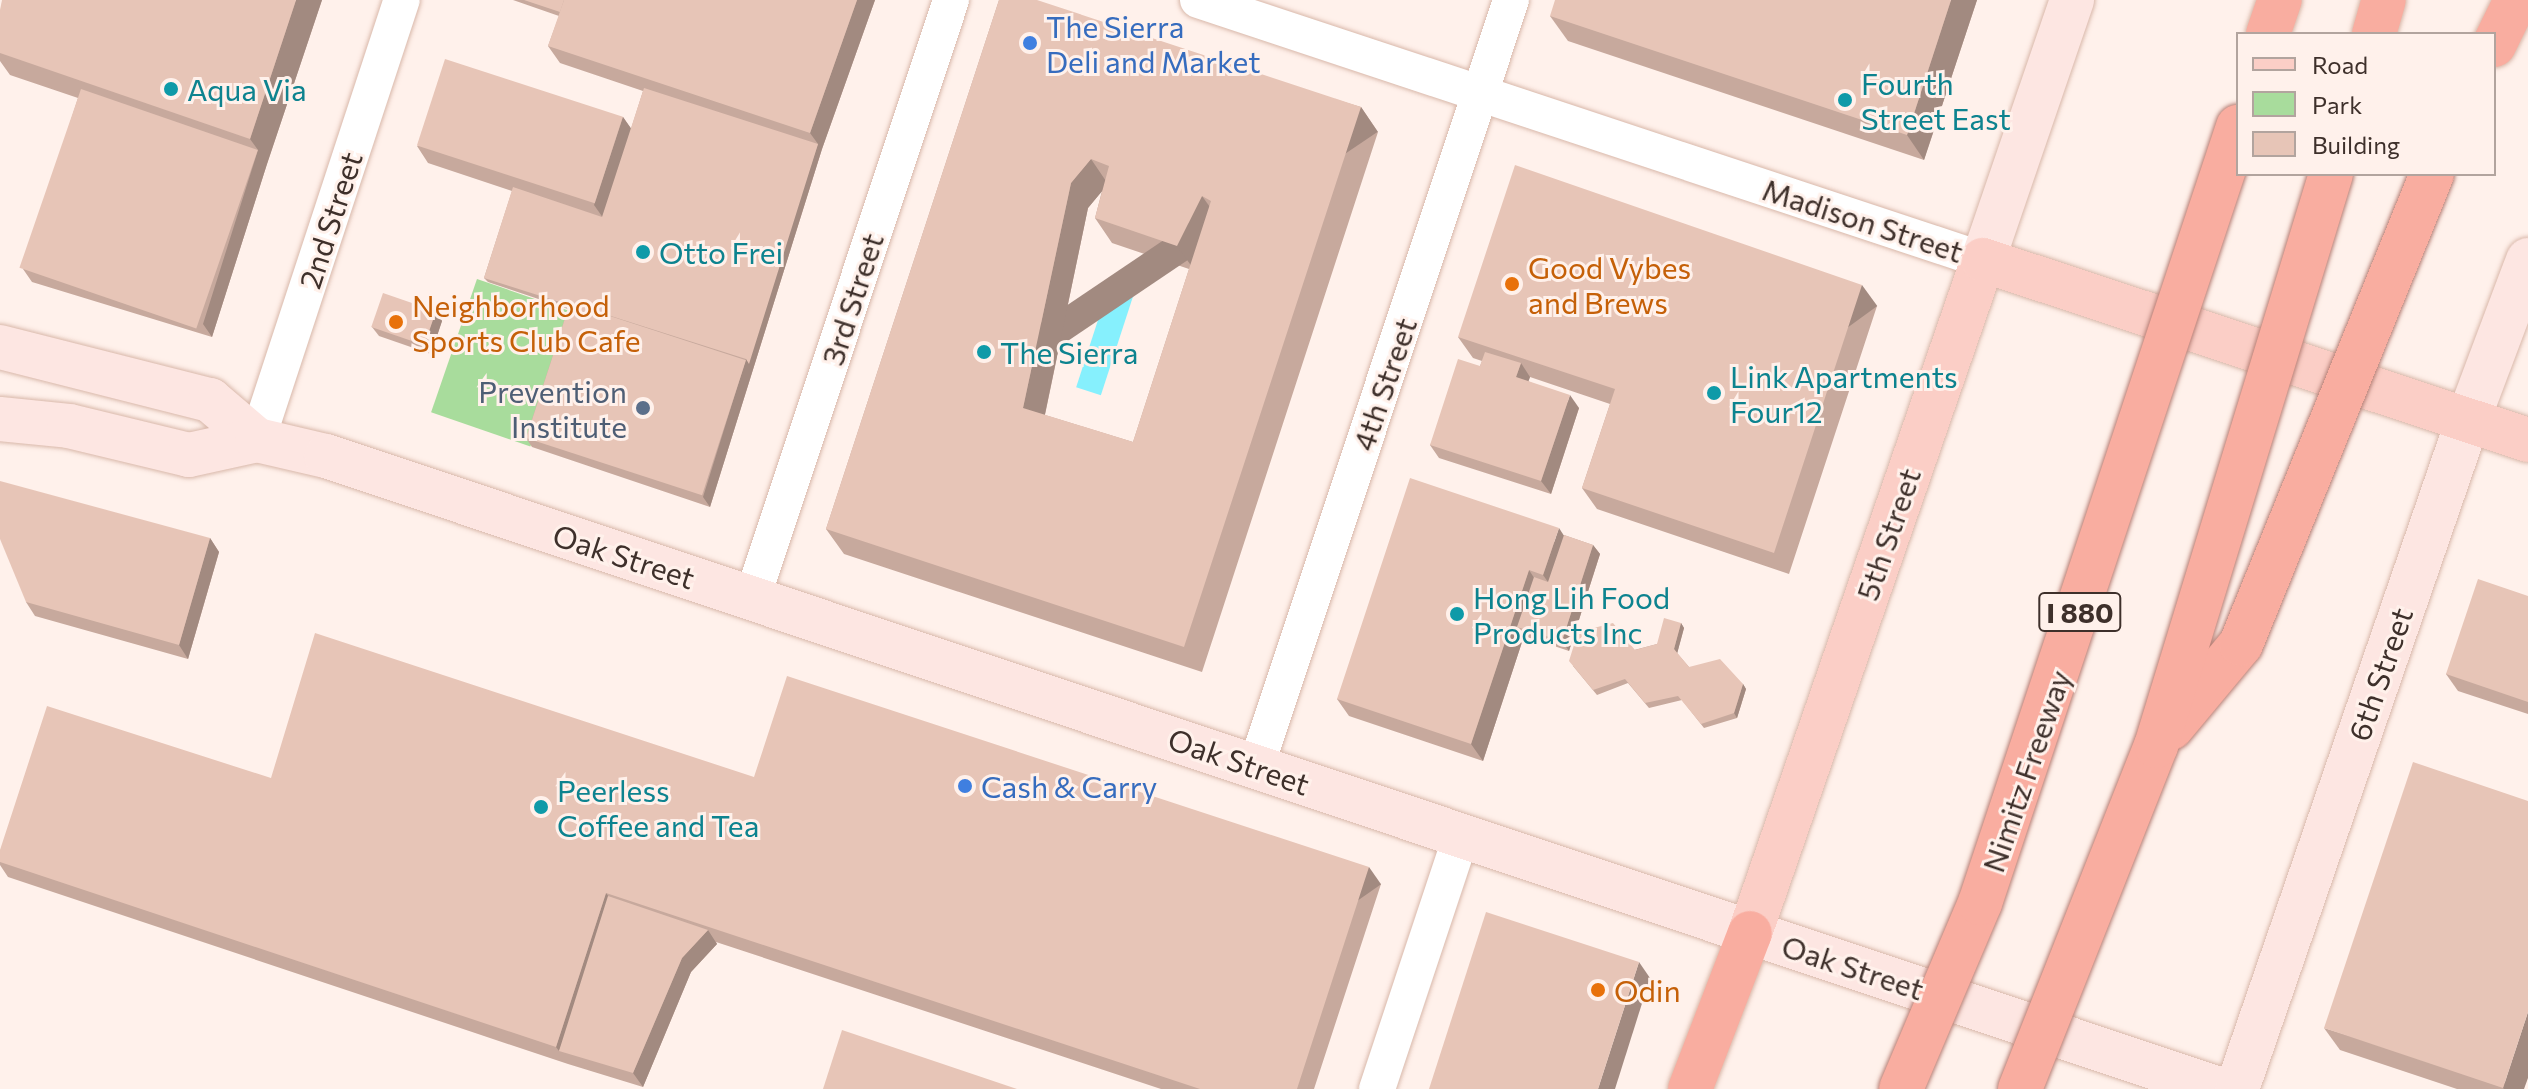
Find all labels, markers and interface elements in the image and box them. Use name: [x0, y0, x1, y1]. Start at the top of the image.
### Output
place label: The Sierra Deli and Market: [1046, 8, 1261, 78]
legend: [2236, 32, 2496, 176]
marker: The Sierra Deli and Market: [1021, 34, 1039, 52]
text: Road: [2312, 50, 2368, 79]
place label: Fourth Street East: [1861, 65, 2011, 136]
place label: Aqua Via: [187, 71, 307, 107]
marker: Aqua Via: [162, 80, 180, 98]
text: Park: [2312, 90, 2362, 119]
marker: Fourth Street East: [1836, 91, 1854, 109]
text: Building: [2312, 130, 2400, 159]
street label: 2nd Street: [291, 147, 369, 293]
street label: Madison Street: [1758, 171, 1968, 269]
street label: 3rd Street: [814, 229, 890, 369]
place label: Otto Frei: [659, 234, 783, 270]
marker: Otto Frei: [634, 243, 652, 261]
place label: Good Vybes and Brews: [1528, 249, 1691, 320]
marker: Good Vybes and Brews: [1503, 275, 1521, 293]
place label: Neighborhood Sports Club Cafe: [412, 287, 641, 358]
marker: Neighborhood Sports Club Cafe: [387, 313, 405, 331]
street label: 4th Street: [1345, 313, 1423, 455]
place label: The Sierra: [1000, 334, 1138, 370]
marker: The Sierra: [975, 343, 993, 361]
place label: Link Apartments Four12: [1730, 358, 1958, 428]
place label: Prevention Institute: [478, 373, 627, 444]
marker: Link Apartments Four12: [1705, 384, 1723, 402]
marker: Prevention Institute: [634, 399, 652, 417]
street label: 5th Street: [1849, 463, 1927, 605]
street label: Oak Street: [549, 516, 699, 596]
place label: Hong Lih Food Products Inc: [1473, 579, 1670, 650]
road number: I 880: [2038, 588, 2122, 636]
street label: 6th Street: [2340, 603, 2420, 745]
marker: Hong Lih Food Products Inc: [1448, 605, 1466, 623]
street label: Nimitz Freeway: [1975, 665, 2077, 877]
street label: Oak Street: [1164, 720, 1314, 802]
place label: Cash & Carry: [981, 768, 1157, 804]
place label: Peerless Coffee and Tea: [557, 772, 759, 842]
marker: Cash & Carry: [956, 777, 974, 795]
marker: Peerless Coffee and Tea: [532, 798, 550, 816]
street label: Oak Street: [1778, 927, 1928, 1007]
place label: Odin: [1614, 972, 1681, 1008]
marker: Odin: [1589, 981, 1607, 999]

